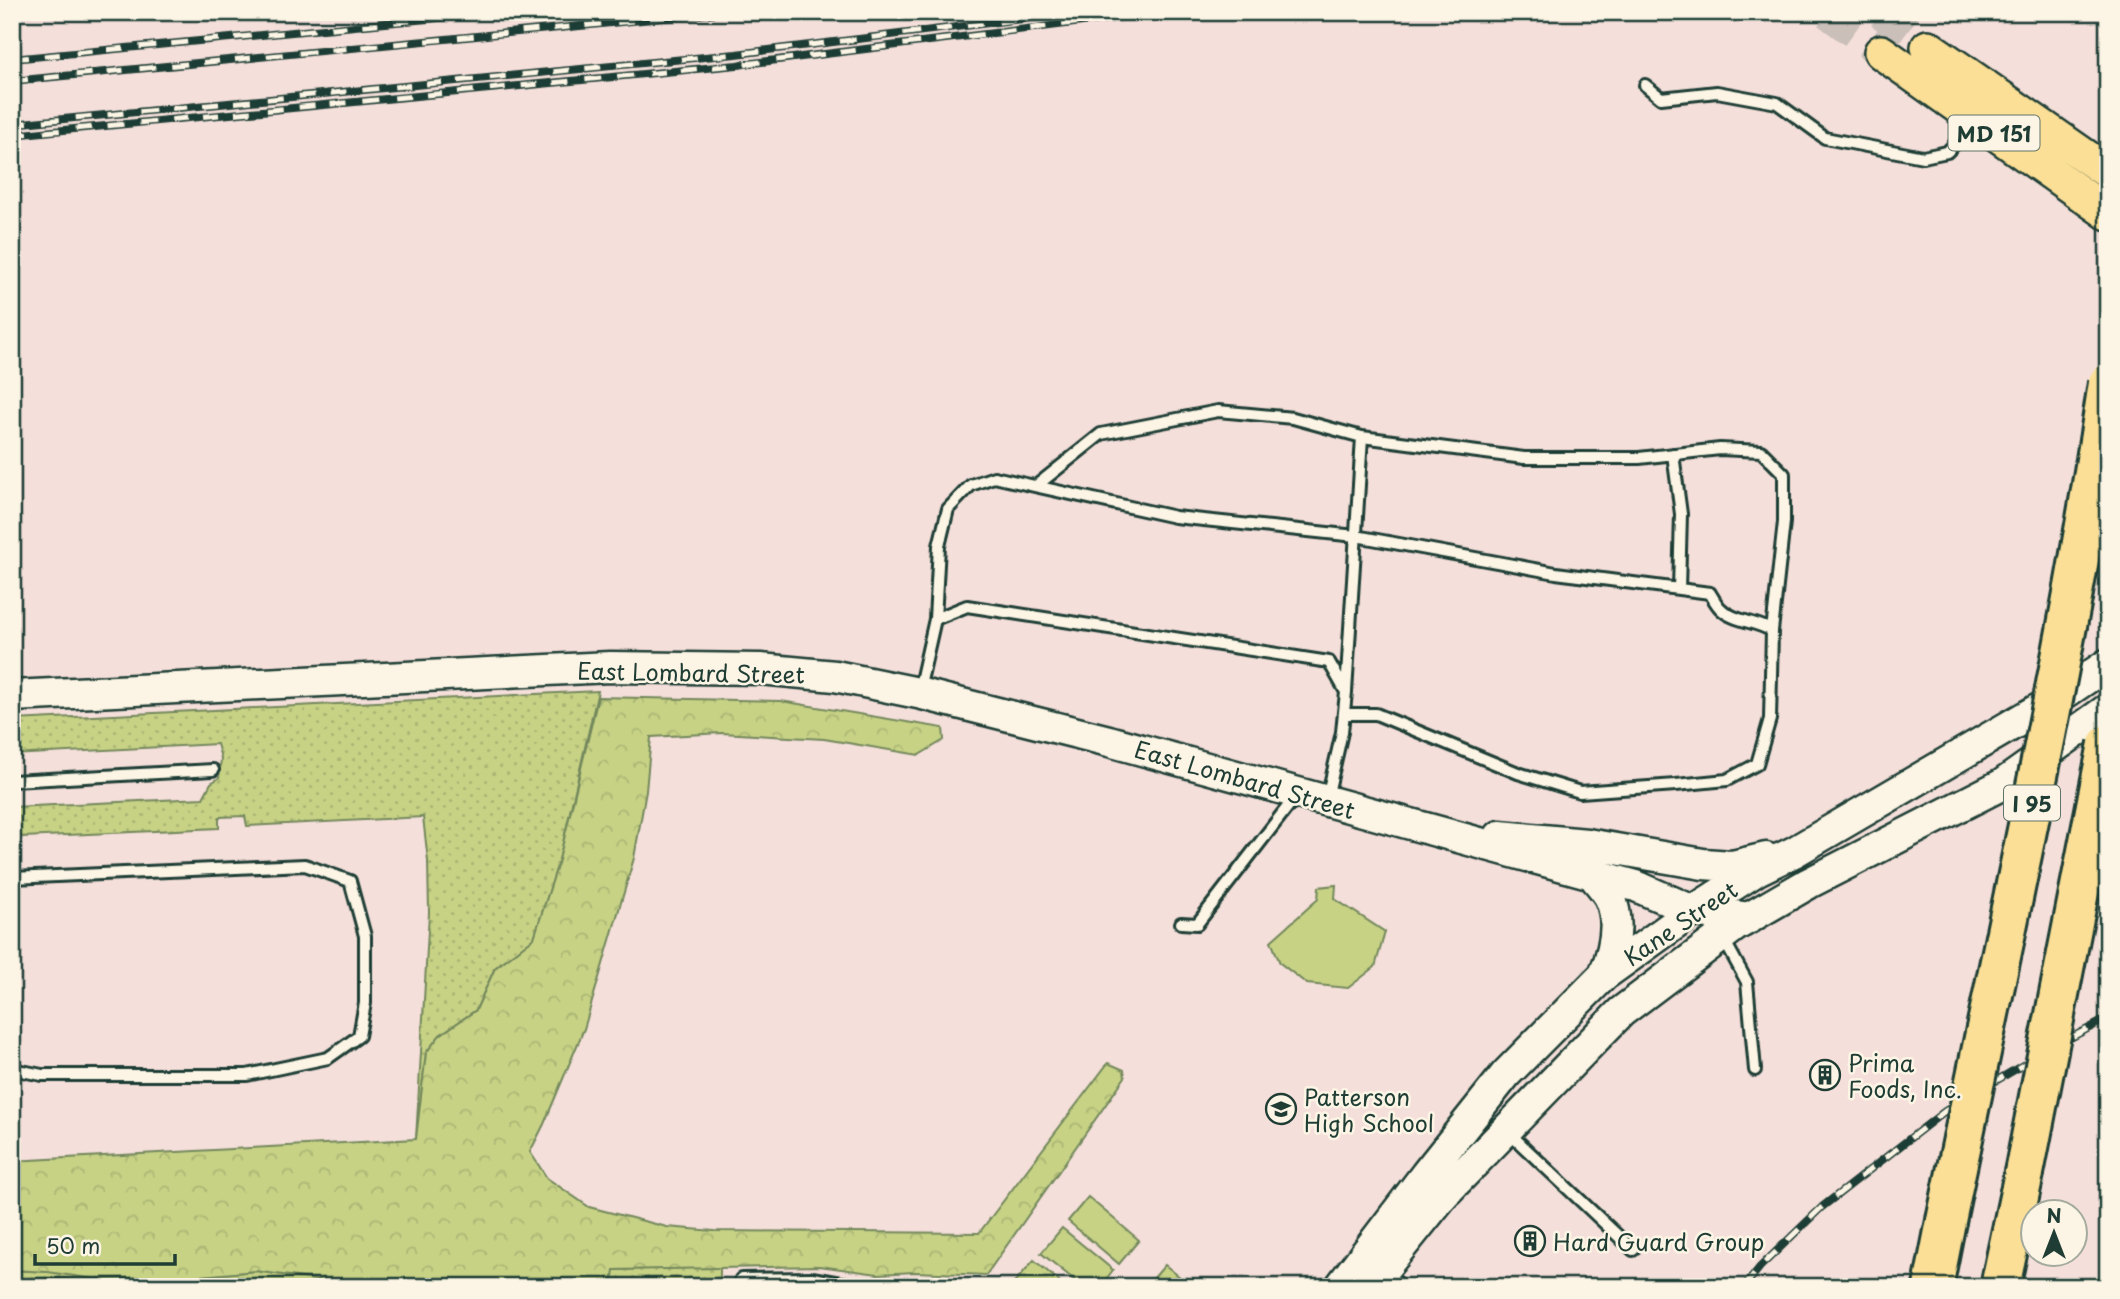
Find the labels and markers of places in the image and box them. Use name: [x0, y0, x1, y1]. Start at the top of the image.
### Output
place label: Prima Foods, Inc.: [1848, 1045, 1962, 1106]
building icon: Prima Foods, Inc.: [1808, 1058, 1842, 1092]
place label: Patterson High School: [1304, 1079, 1434, 1140]
school or university icon: Patterson High School: [1264, 1092, 1298, 1126]
building icon: Hard Guard Group: [1513, 1224, 1547, 1258]
place label: Hard Guard Group: [1553, 1224, 1764, 1259]

